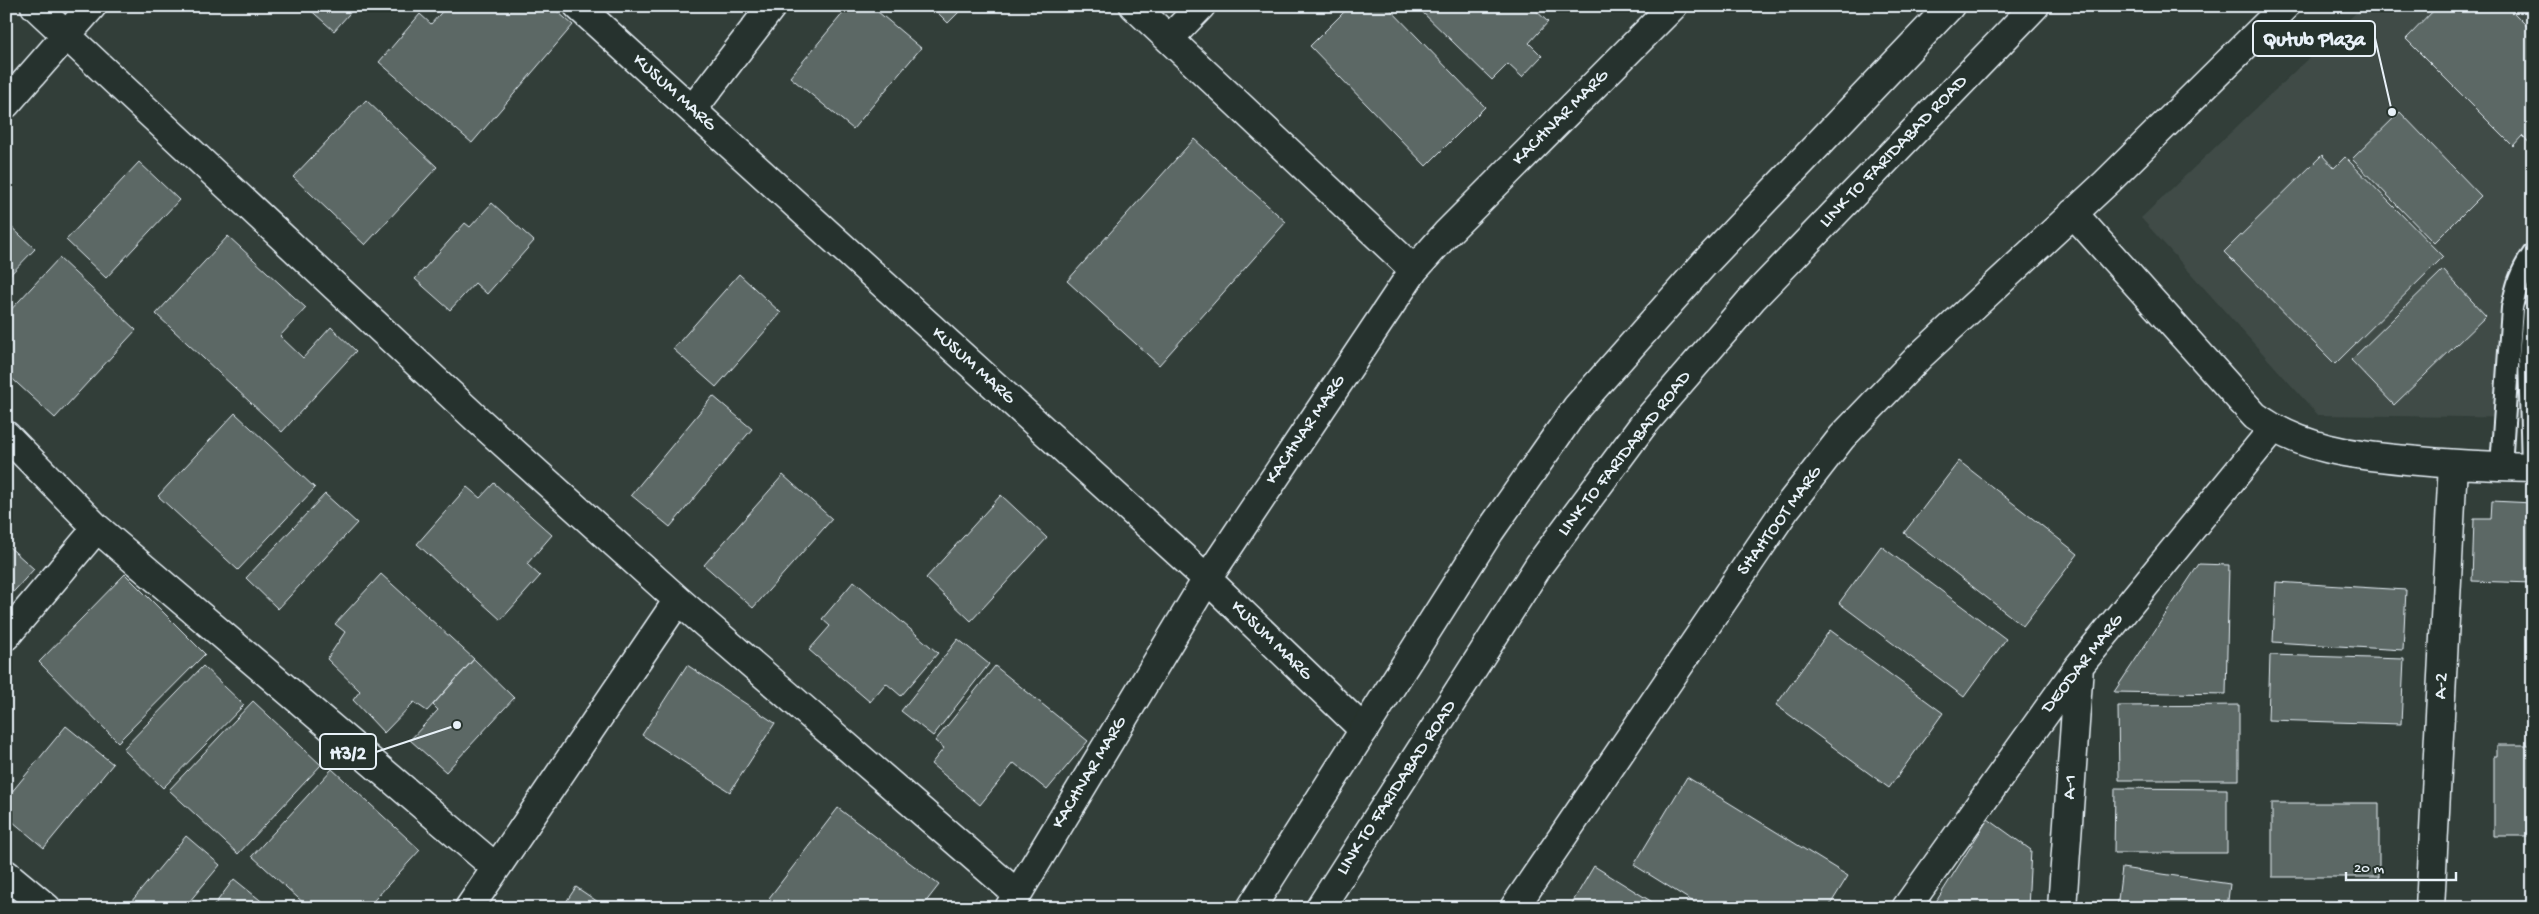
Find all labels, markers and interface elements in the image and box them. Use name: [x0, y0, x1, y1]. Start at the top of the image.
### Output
callout: Qutub Plaza: [2253, 21, 2375, 56]
text: Qutub Plaza: [2263, 30, 2366, 53]
street label: KUSUM MARG: [627, 49, 722, 137]
street label: KACHNAR MARG: [1508, 64, 1615, 171]
street label: LINK TO FARIDABAD ROAD: [1815, 70, 1974, 233]
street label: KUSUM MARG: [926, 322, 1021, 410]
street label: LINK TO FARIDABAD ROAD: [1553, 366, 1697, 541]
street label: KACHNAR MARG: [1261, 370, 1352, 489]
street label: SHAHTOOT MARG: [1732, 461, 1828, 580]
street label: KUSUM MARG: [1225, 596, 1318, 687]
street label: DEODAR MARG: [2036, 609, 2130, 720]
street label: A-2: [2430, 672, 2454, 700]
street label: LINK TO FARIDABAD ROAD: [1332, 696, 1463, 880]
street label: KACHNAR MARG: [1047, 712, 1133, 833]
callout: H3/2: [320, 734, 376, 769]
text: H3/2: [330, 744, 366, 767]
street label: A-1: [2059, 774, 2083, 800]
scale bar: [2346, 849, 2456, 881]
text: 20 m: [2354, 860, 2384, 878]

